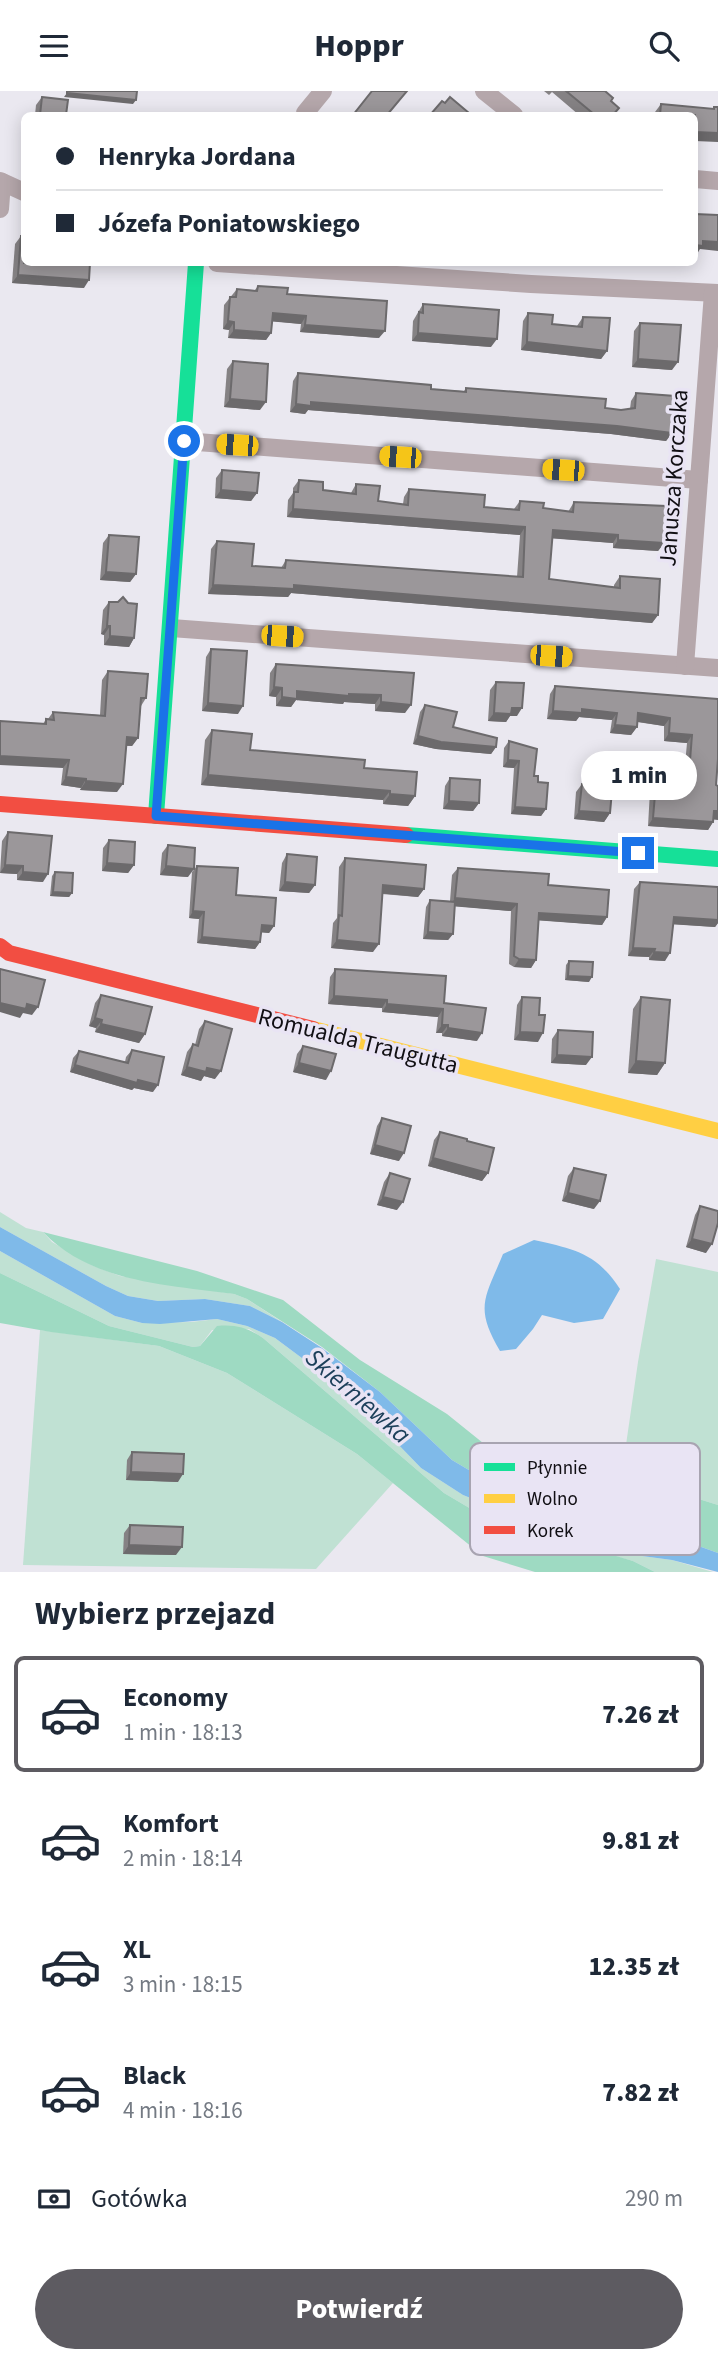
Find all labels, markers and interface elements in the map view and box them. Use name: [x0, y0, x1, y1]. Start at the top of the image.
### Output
text: Hoppr: [314, 23, 404, 69]
icon: menu: [35, 27, 73, 65]
icon: search: [645, 27, 683, 65]
text: Henryka Jordana: [98, 138, 296, 175]
text: Józefa Poniatowskiego: [98, 205, 360, 242]
street label: Janusza Korczaka: [650, 388, 698, 568]
route start: [168, 425, 200, 457]
car: [216, 433, 259, 457]
car: [379, 445, 422, 469]
car: [542, 458, 585, 482]
car: [261, 624, 304, 648]
car: [530, 644, 573, 668]
callout: 1 min: [580, 751, 696, 801]
text: 1 min: [611, 759, 667, 792]
route end: [622, 837, 654, 869]
street label: Romualda Traugutta: [254, 999, 462, 1083]
water label: Skierniewka: [297, 1340, 419, 1452]
legend: [470, 1443, 700, 1555]
text: Płynnie: [527, 1455, 587, 1482]
text: Wolno: [527, 1486, 578, 1513]
text: Korek: [527, 1518, 574, 1545]
text: Wybierz przejazd: [35, 1591, 275, 1637]
text: Economy: [123, 1679, 228, 1716]
icon: car: [39, 1683, 102, 1746]
text: 7.26 zł: [602, 1696, 679, 1733]
text: 1 min · 18:13: [123, 1716, 243, 1749]
text: Komfort: [123, 1805, 219, 1842]
icon: car: [39, 1809, 102, 1872]
text: 9.81 zł: [602, 1822, 679, 1859]
text: 2 min · 18:14: [123, 1842, 243, 1875]
text: XL: [123, 1931, 151, 1968]
icon: car: [39, 1935, 102, 1998]
text: 12.35 zł: [588, 1948, 679, 1985]
text: 3 min · 18:15: [123, 1968, 243, 2001]
text: Black: [123, 2057, 186, 2094]
icon: car: [39, 2061, 102, 2124]
text: 7.82 zł: [602, 2074, 679, 2111]
text: 4 min · 18:16: [123, 2094, 243, 2127]
icon: cash: [35, 2180, 73, 2218]
text: Gotówka: [91, 2180, 188, 2217]
text: 290 m: [625, 2182, 683, 2215]
button: Potwierdź: [35, 2269, 683, 2349]

